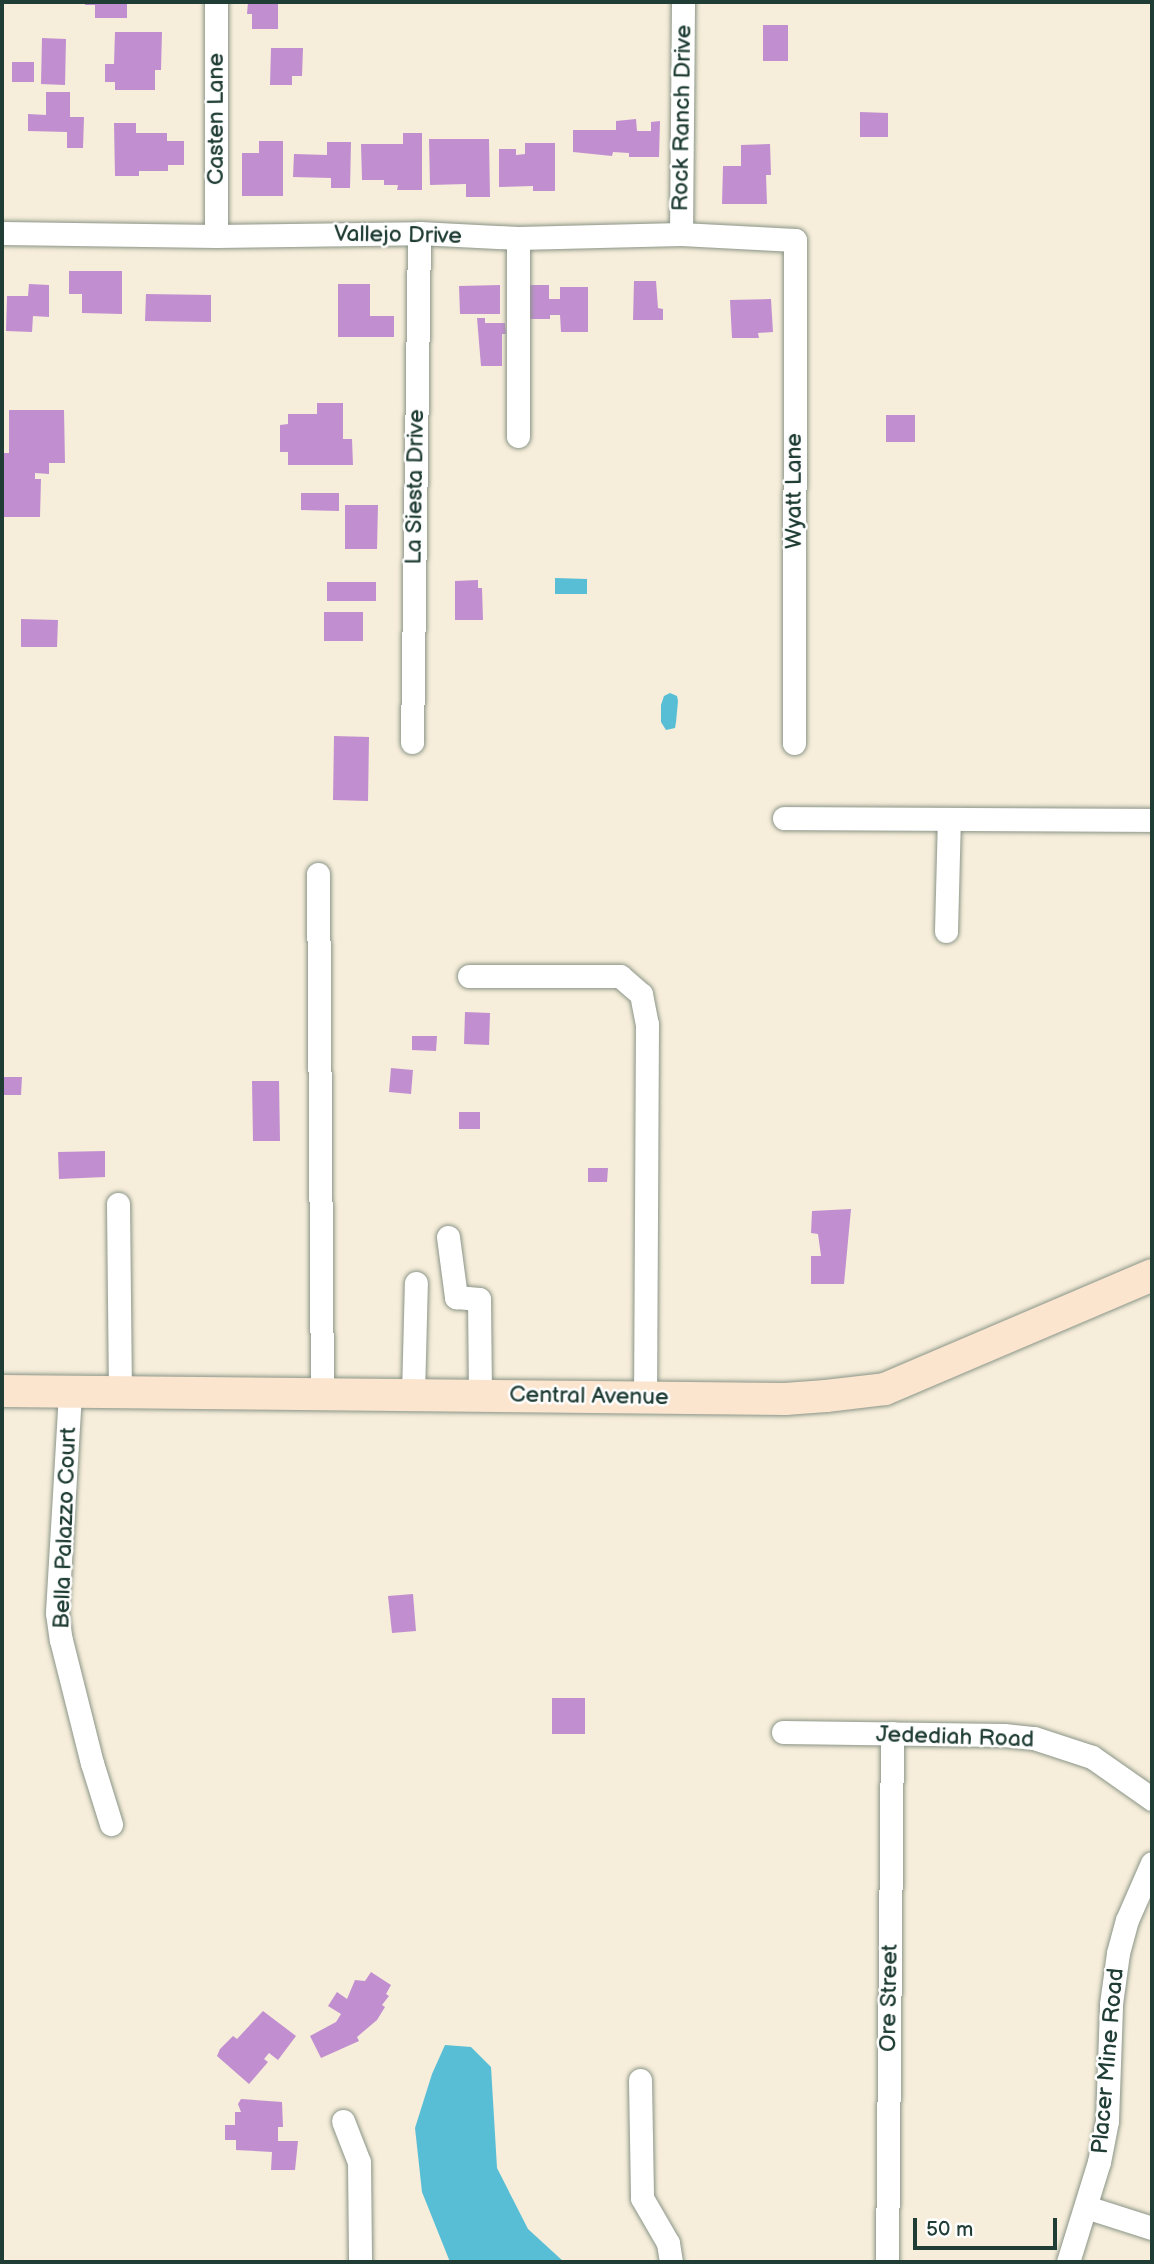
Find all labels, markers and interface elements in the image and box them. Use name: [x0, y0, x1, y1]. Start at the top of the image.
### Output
street label: Rock Ranch Drive: [667, 24, 697, 212]
street label: Casten Lane: [202, 53, 230, 185]
street label: Vallejo Drive: [334, 220, 462, 250]
street label: La Siesta Drive: [400, 409, 430, 565]
street label: Wyatt Lane: [780, 433, 808, 549]
street label: Central Avenue: [509, 1381, 669, 1411]
street label: Bella Palazzo Court: [48, 1427, 82, 1629]
street label: Jedediah Road: [876, 1720, 1034, 1754]
street label: Ore Street: [874, 1944, 904, 2052]
street label: Placer Mine Road: [1086, 1967, 1130, 2155]
scale bar: [916, 2204, 1060, 2248]
text: 50 m: [926, 2217, 973, 2242]

